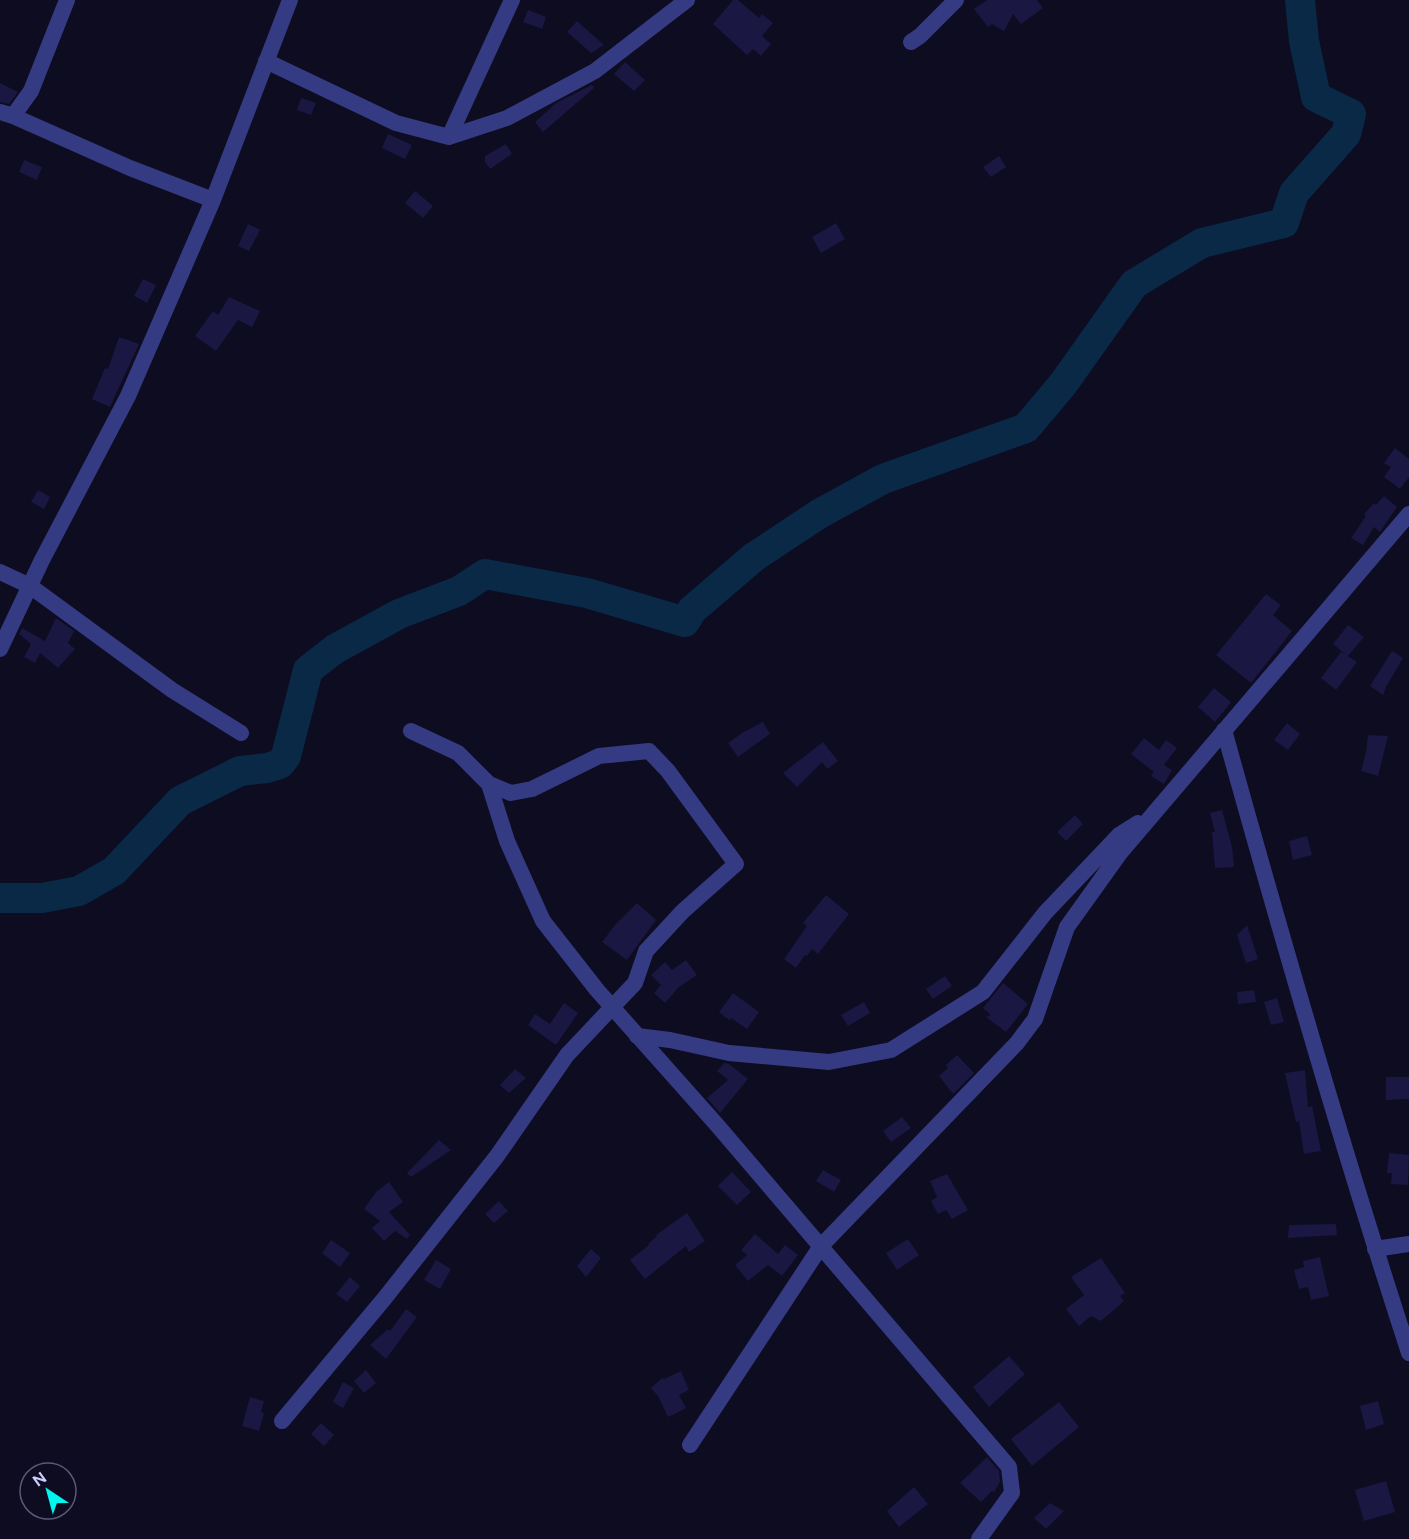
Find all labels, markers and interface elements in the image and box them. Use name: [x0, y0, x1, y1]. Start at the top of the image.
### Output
north arrow: [18, 1461, 78, 1521]
text: N: [29, 1468, 50, 1491]

